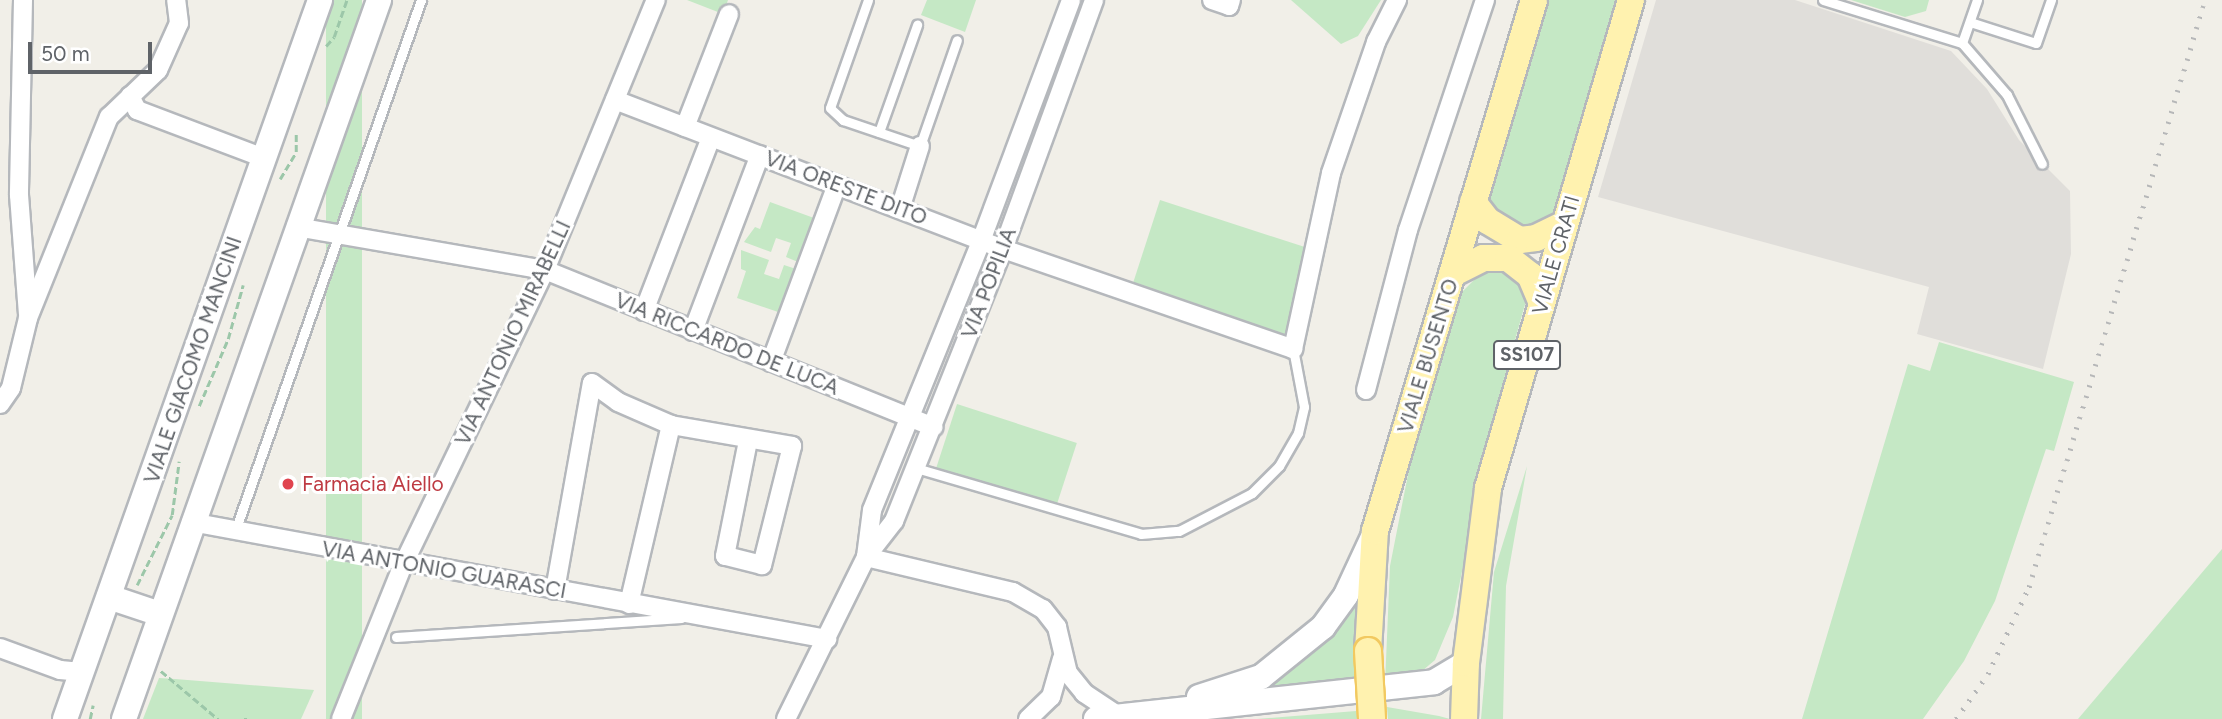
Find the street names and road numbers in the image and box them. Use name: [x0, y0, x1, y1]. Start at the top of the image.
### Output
street label: VIA ORESTE DITO: [761, 145, 931, 231]
street label: VIALE CRATI: [1527, 193, 1585, 317]
street label: VIA ANTONIO MIRABELLI: [450, 217, 576, 449]
street label: VIA POPILIA: [956, 224, 1022, 342]
street label: VIALE GIACOMO MANCINI: [139, 233, 247, 487]
street label: VIALE BUSENTO: [1393, 276, 1463, 436]
street label: VIA RICCARDO DE LUCA: [611, 288, 843, 400]
road number: SS107: [1492, 340, 1562, 370]
street label: VIA ANTONIO GUARASCI: [320, 536, 568, 604]

